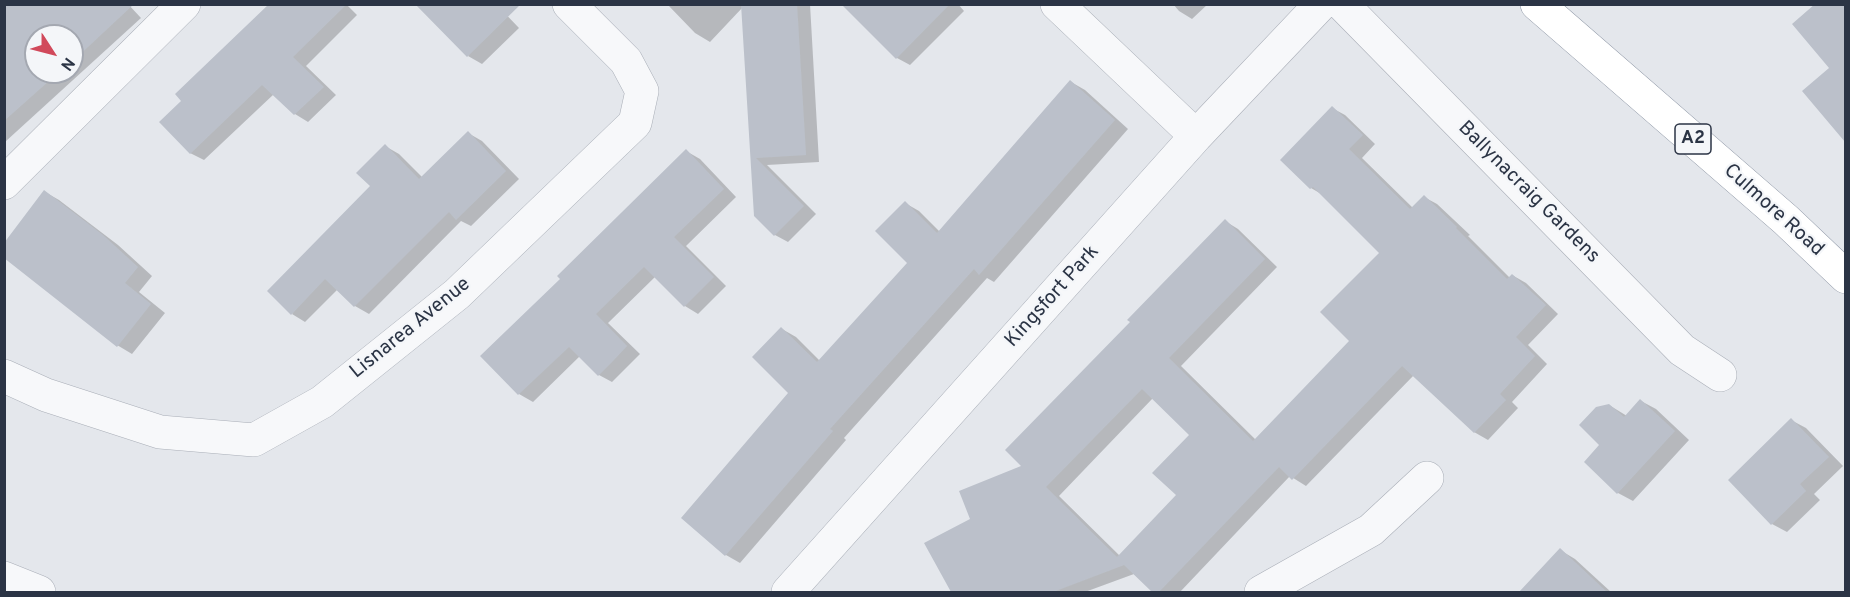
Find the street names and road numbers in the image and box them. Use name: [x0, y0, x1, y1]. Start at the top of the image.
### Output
street label: Ballynacraig Gardens: [1452, 117, 1604, 269]
road number: A2: [1675, 124, 1711, 154]
street label: Culmore Road: [1718, 160, 1828, 262]
street label: Kingsfort Park: [1001, 241, 1105, 353]
street label: Lisnarea Avenue: [346, 273, 476, 385]

